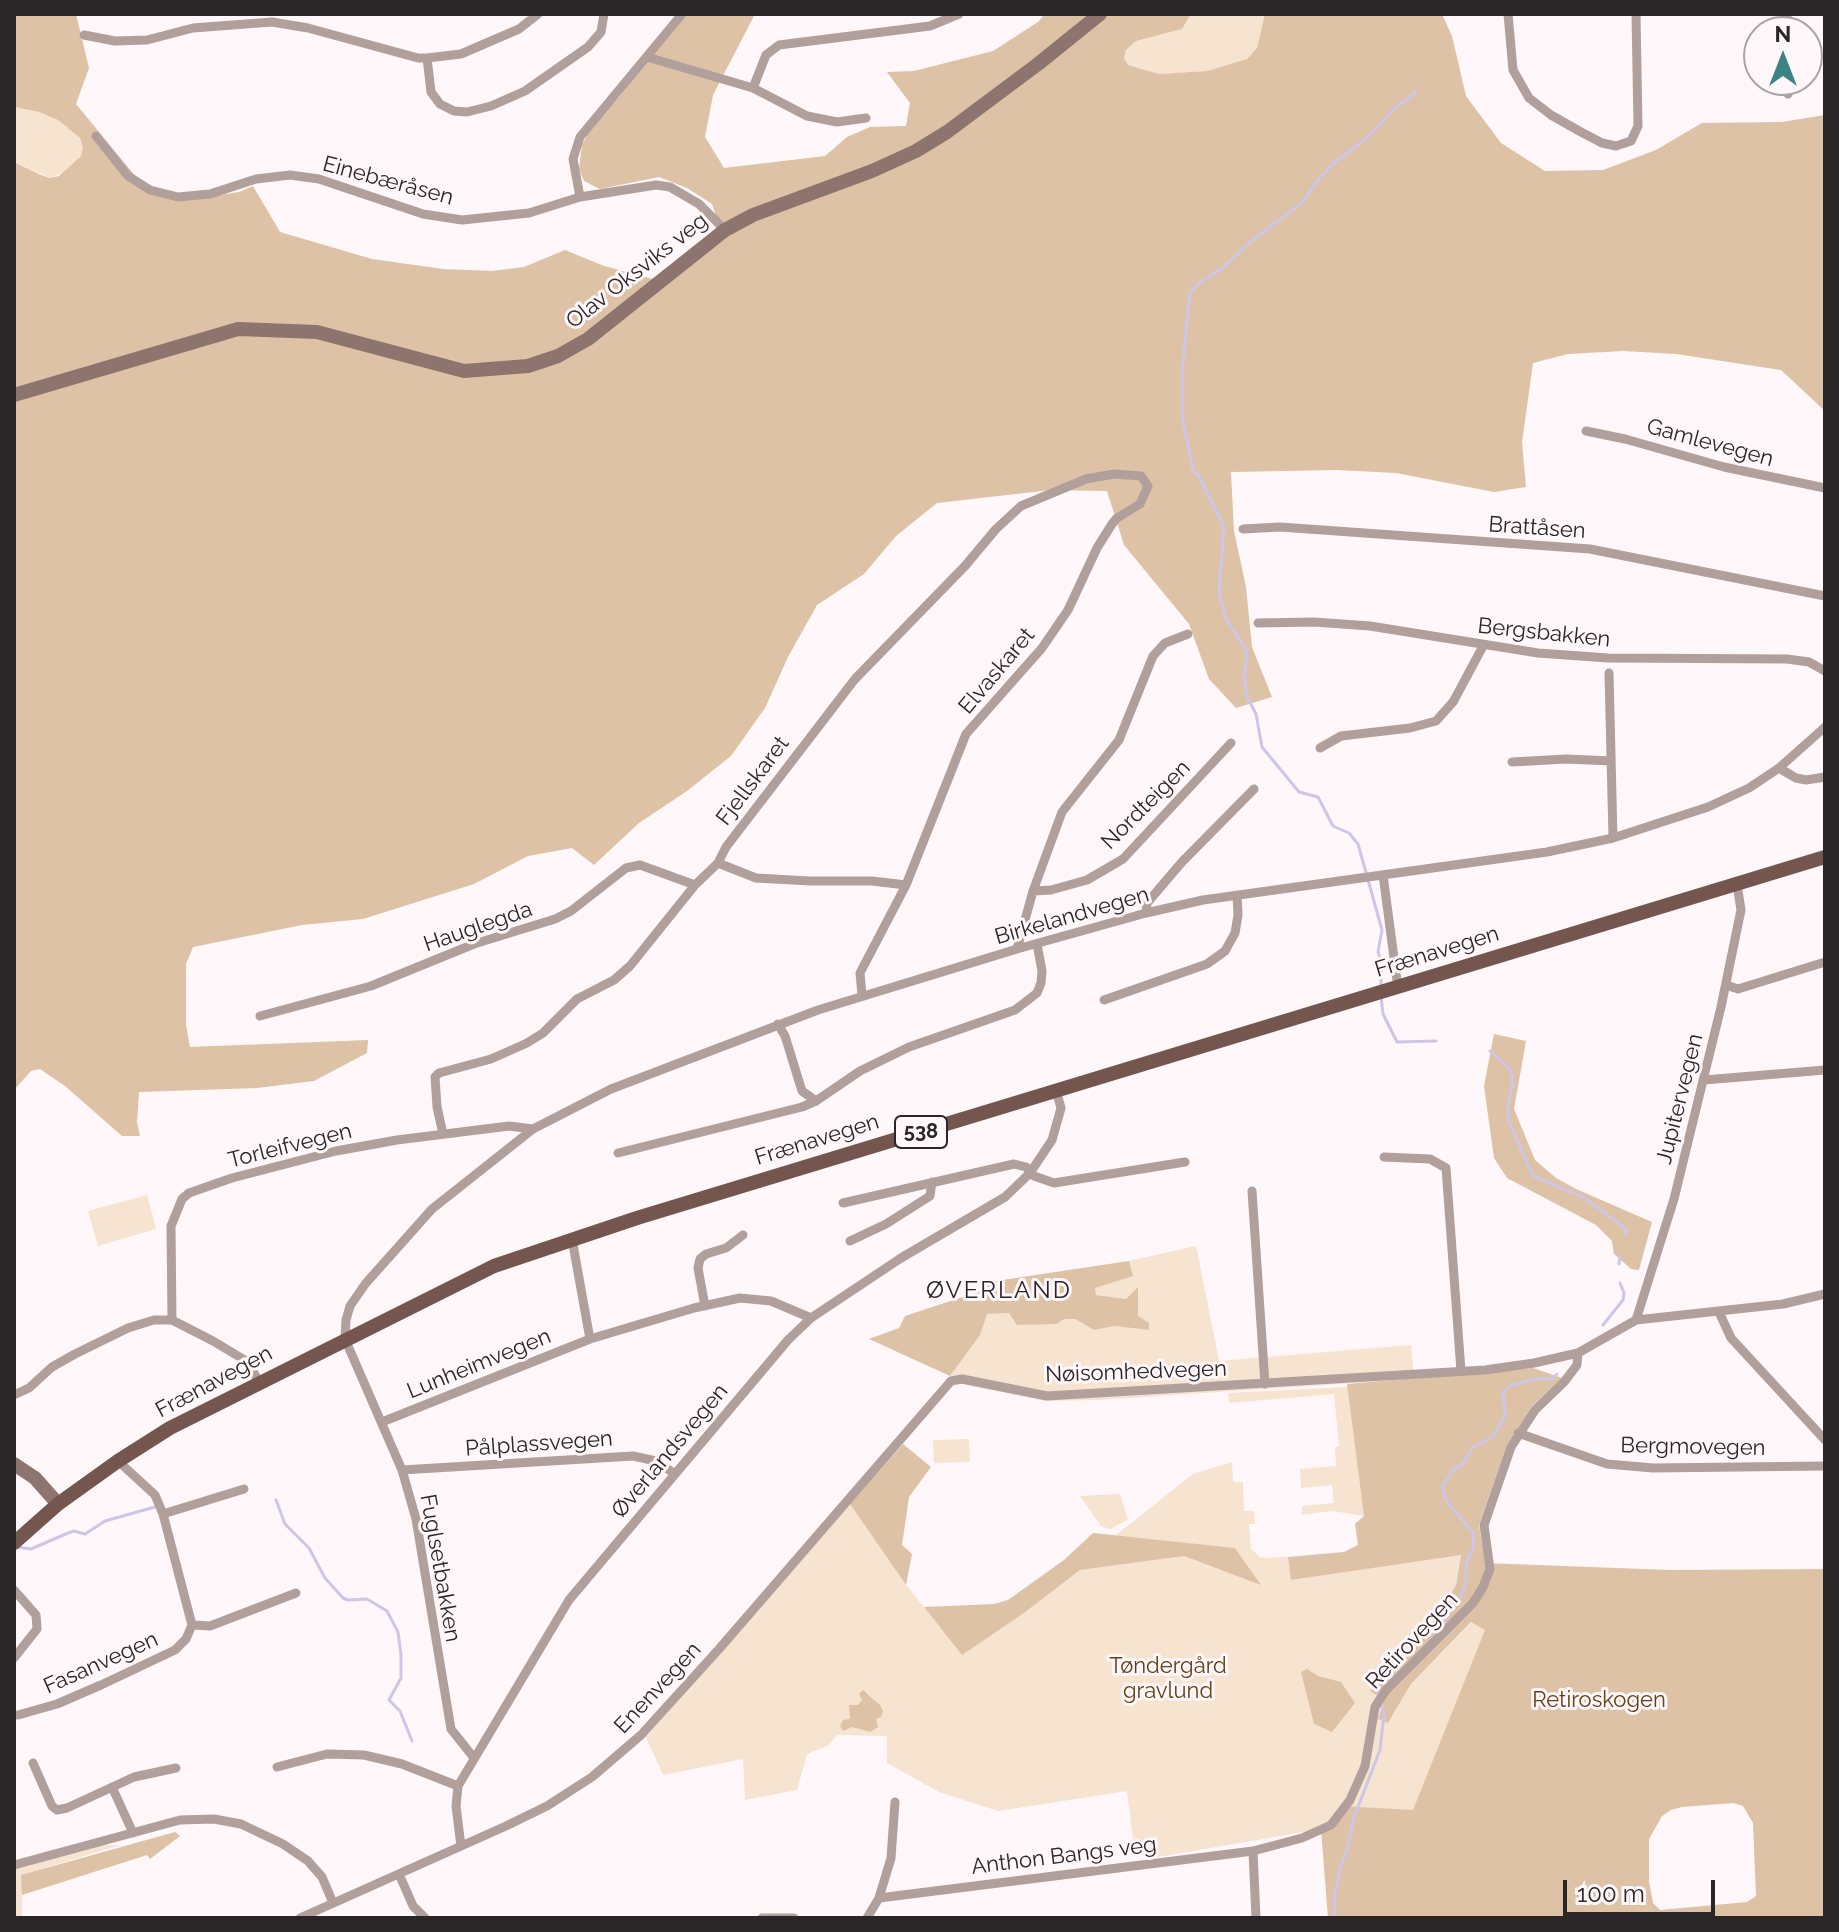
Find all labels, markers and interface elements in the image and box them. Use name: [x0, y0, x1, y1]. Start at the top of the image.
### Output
north arrow: [1743, 16, 1823, 96]
text: N: [1775, 21, 1791, 47]
street label: Einebæråsen: [320, 151, 456, 211]
street label: Olav Oksviks veg: [561, 208, 713, 334]
street label: Gamlevegen: [1644, 413, 1776, 473]
street label: Brattåsen: [1488, 511, 1586, 545]
street label: Bergsbakken: [1476, 613, 1612, 653]
street label: Elvaskaret: [953, 623, 1041, 719]
street label: Fjellskaret: [711, 731, 795, 831]
street label: Nordteigen: [1096, 755, 1196, 855]
street label: Birkelandvegen: [992, 881, 1152, 951]
street label: Hauglegda: [420, 896, 536, 958]
street label: Frænavegen: [1372, 921, 1502, 983]
street label: Jupitervegen: [1651, 1031, 1709, 1167]
street label: Frænavegen: [752, 1109, 882, 1171]
road number: 538: [895, 1116, 947, 1148]
street label: Torleifvegen: [226, 1118, 354, 1174]
district label: ØVERLAND: [926, 1277, 1072, 1305]
street label: Lunheimvegen: [403, 1323, 555, 1405]
street label: Frænavegen: [151, 1340, 277, 1424]
street label: Nøisomhedvegen: [1045, 1356, 1227, 1388]
street label: Øverlandsvegen: [606, 1379, 734, 1523]
street label: Pålplassvegen: [464, 1426, 614, 1462]
street label: Bergmovegen: [1620, 1433, 1766, 1461]
street label: Fuglsetbakken: [414, 1492, 466, 1644]
street label: Retirovegen: [1361, 1587, 1463, 1695]
street label: Fasanvegen: [40, 1626, 162, 1700]
street label: Enenvegen: [609, 1637, 707, 1739]
park label: Tøndergård gravlund: [1109, 1653, 1227, 1704]
park label: Retiroskogen: [1532, 1687, 1666, 1713]
street label: Anthon Bangs veg: [970, 1832, 1158, 1880]
scale bar: [1567, 1864, 1719, 1914]
text: 100 m: [1577, 1879, 1645, 1908]

